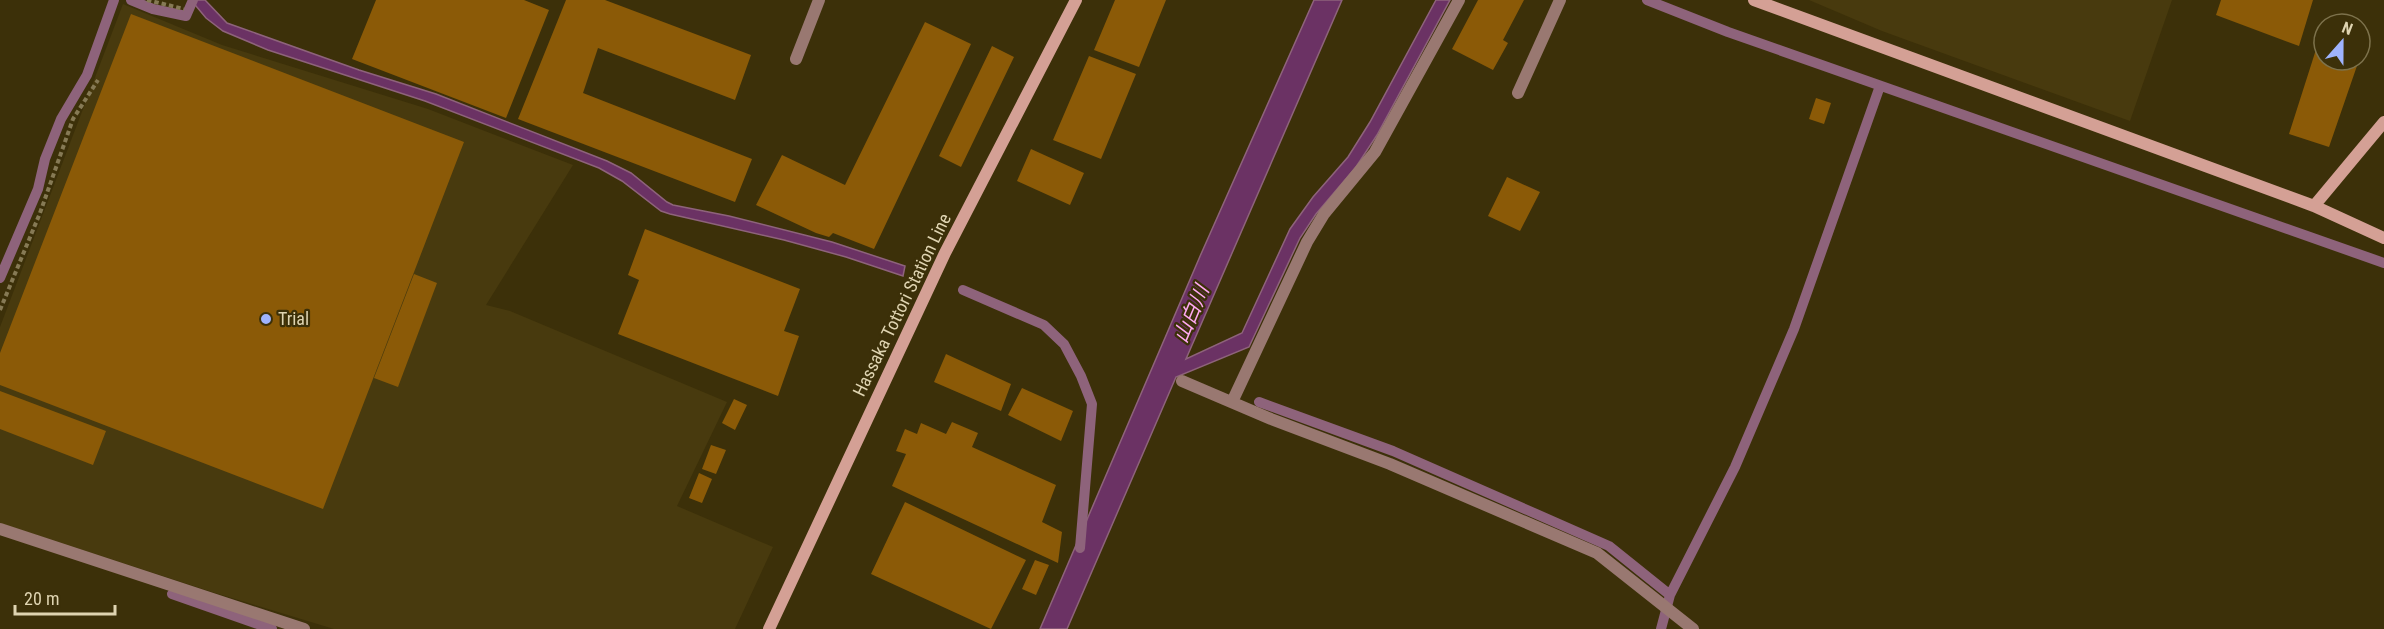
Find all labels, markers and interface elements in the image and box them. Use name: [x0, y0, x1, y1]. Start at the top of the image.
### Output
north arrow: [2312, 12, 2372, 72]
text: N: [2339, 18, 2355, 39]
street label: Hassaka Tottori Station Line: [848, 210, 955, 400]
water label: 山白川: [1168, 280, 1215, 346]
place label: Trial: [278, 308, 309, 329]
marker: Trial: [259, 312, 273, 326]
scale bar: [15, 578, 116, 616]
text: 20 m: [24, 588, 59, 609]

